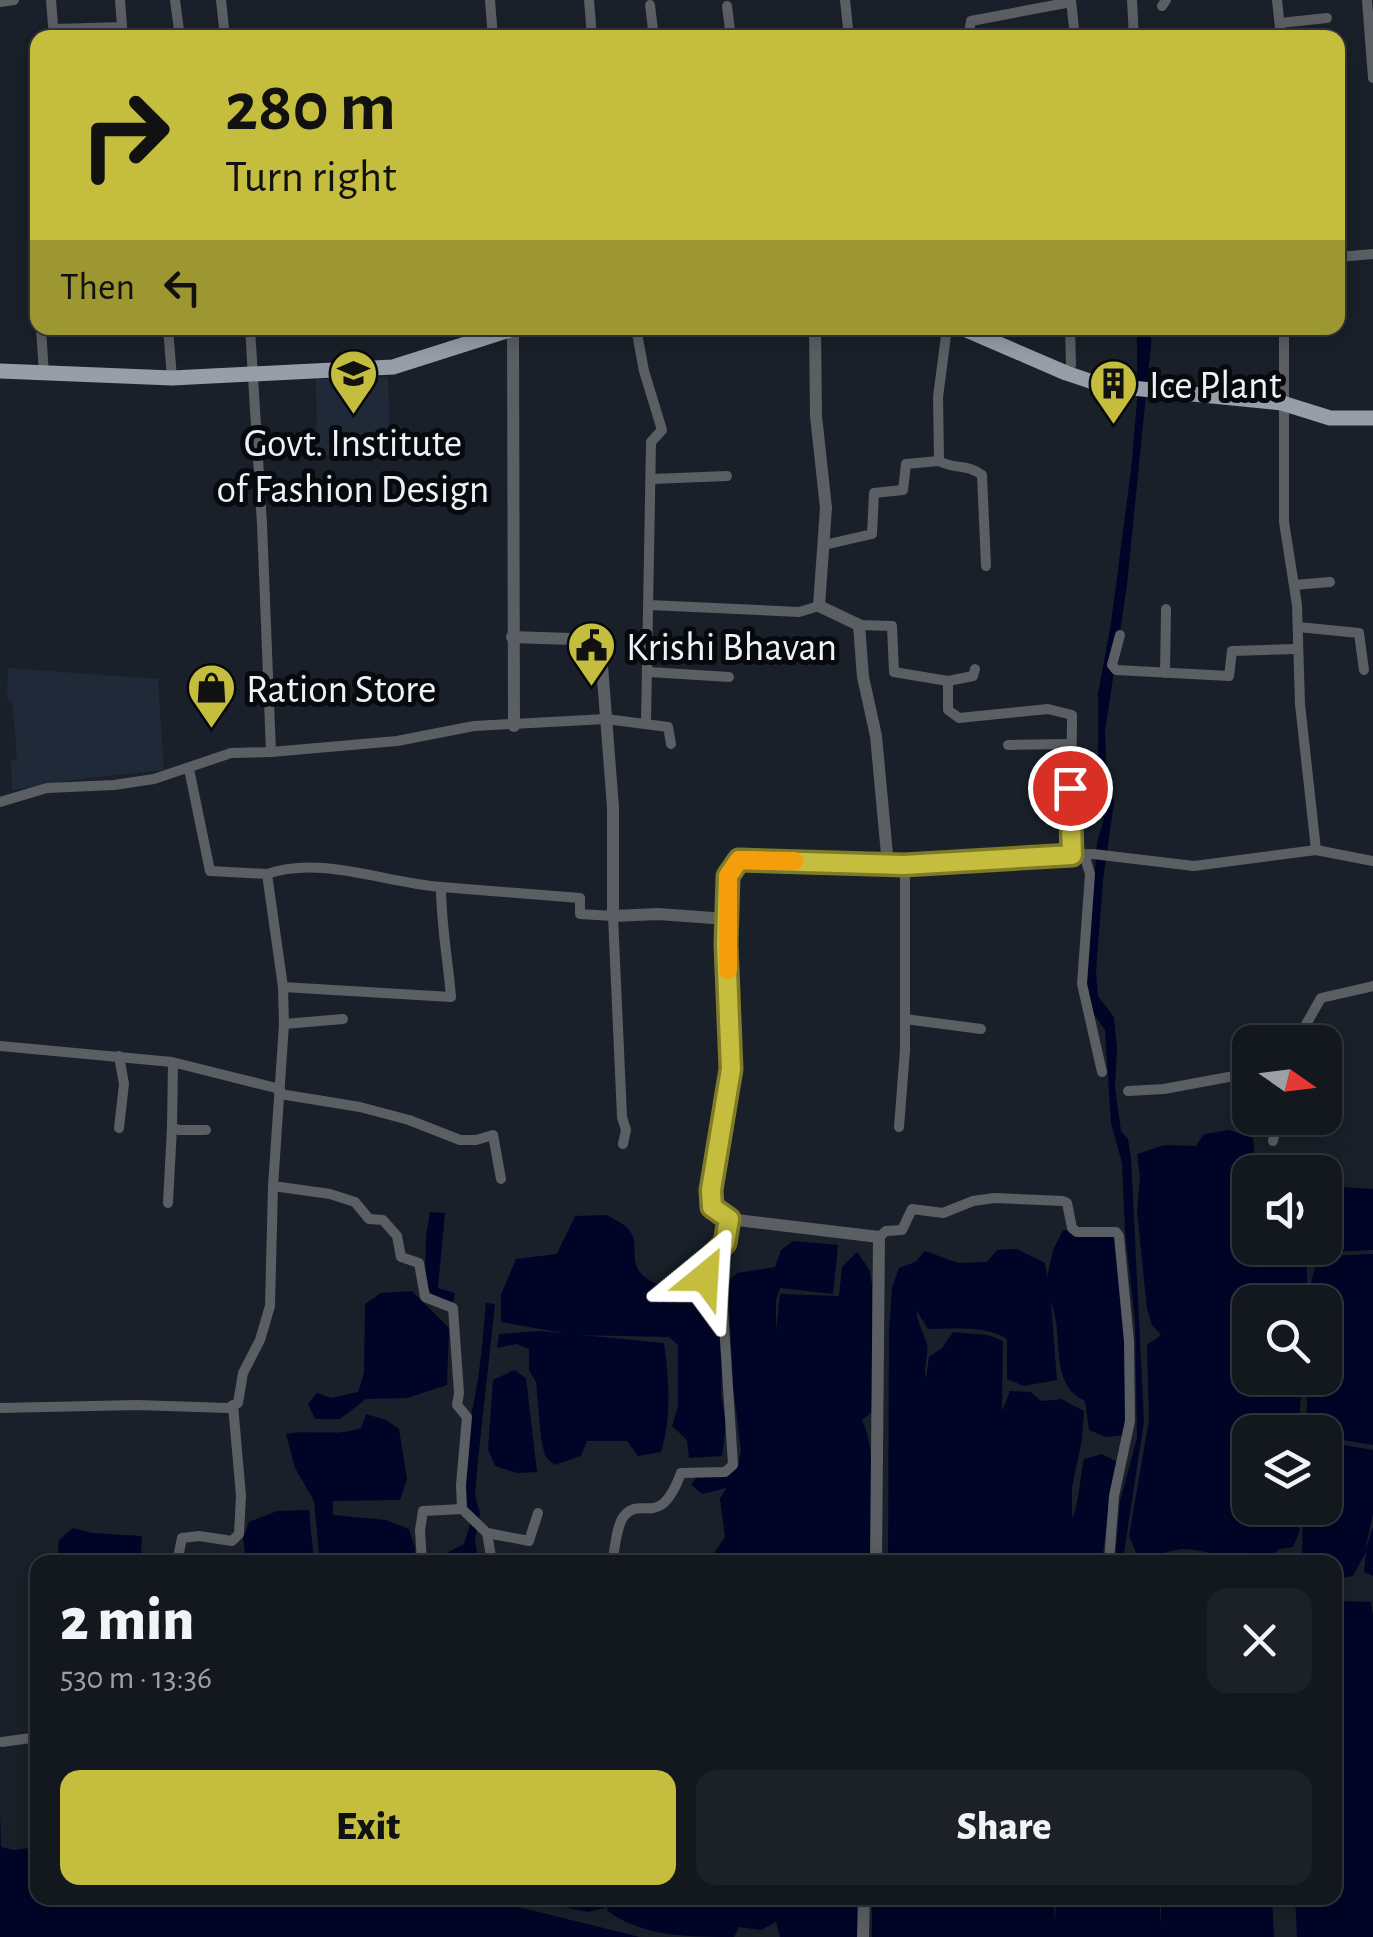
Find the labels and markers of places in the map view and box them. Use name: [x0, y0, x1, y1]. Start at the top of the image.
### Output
school or university icon: Govt. Institute of Fashion Design: [327, 348, 379, 416]
building icon: Ice Plant: [1088, 358, 1140, 426]
place label: Ice Plant: [1149, 366, 1282, 406]
place label: Govt. Institute of Fashion Design: [217, 424, 489, 510]
public building icon: Krishi Bhavan: [565, 620, 617, 688]
place label: Krishi Bhavan: [626, 628, 837, 668]
shop icon: Ration Store: [185, 662, 237, 730]
place label: Ration Store: [246, 670, 436, 710]
pin: [1028, 746, 1113, 831]

